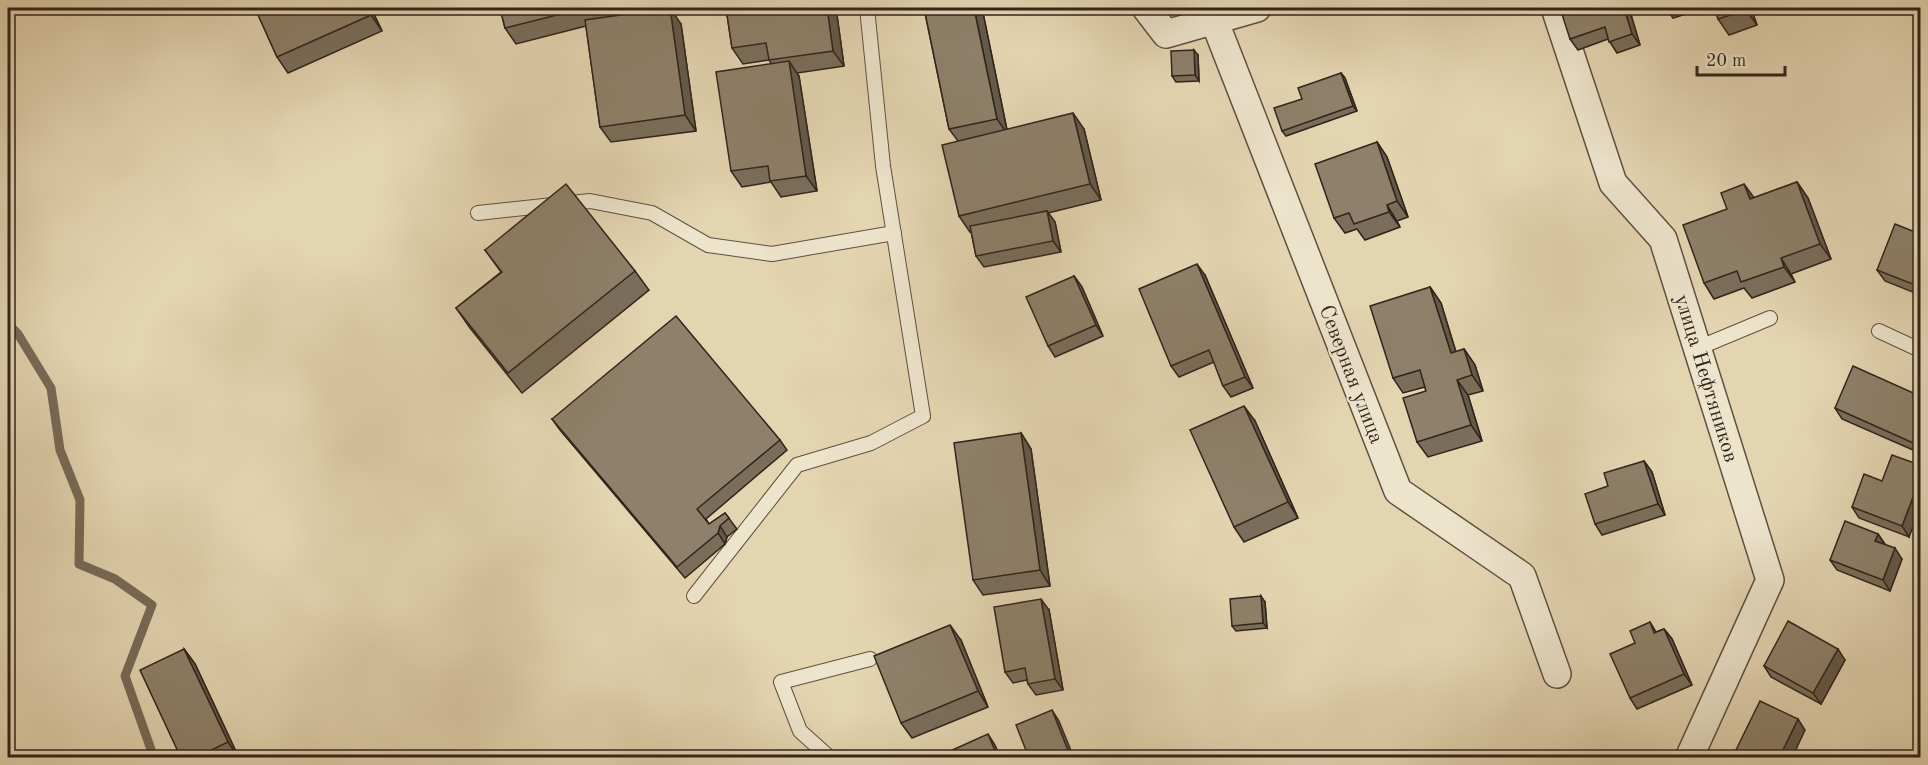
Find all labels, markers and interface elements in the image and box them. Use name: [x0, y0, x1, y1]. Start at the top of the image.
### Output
scale bar: [1697, 39, 1786, 77]
text: 20 m: [1706, 52, 1746, 70]
street label: улица Нефтяников: [1670, 292, 1741, 465]
street label: Северная улица: [1315, 302, 1387, 447]

